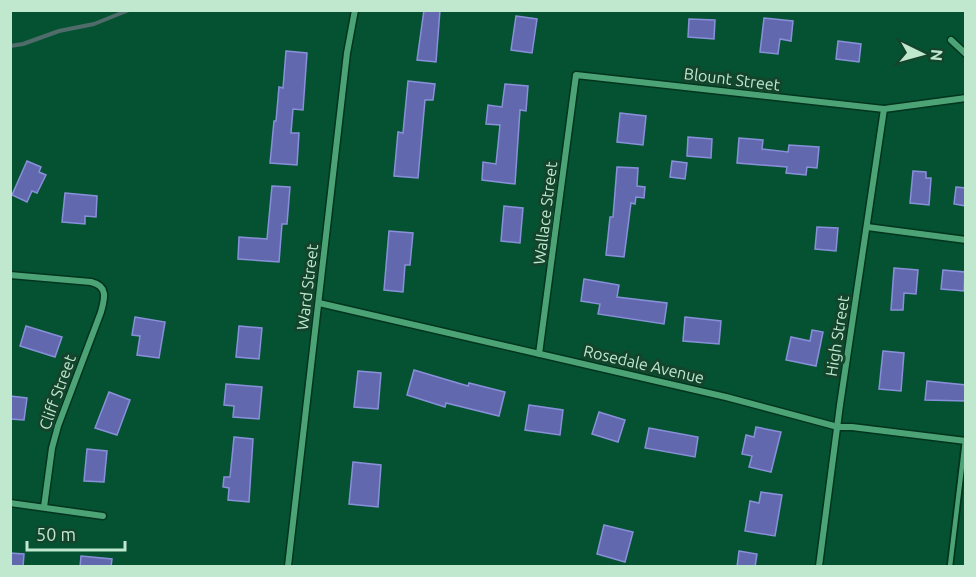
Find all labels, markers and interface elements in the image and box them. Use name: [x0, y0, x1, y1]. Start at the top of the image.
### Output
north arrow: [892, 24, 952, 84]
text: N: [927, 49, 946, 62]
street label: Blount Street: [683, 64, 782, 94]
street label: Wallace Street: [530, 160, 560, 266]
street label: Ward Street: [293, 242, 321, 331]
street label: High Street: [822, 294, 852, 378]
street label: Rosedale Avenue: [582, 341, 706, 387]
street label: Cliff Street: [35, 351, 79, 432]
scale bar: [27, 514, 124, 552]
text: 50 m: [36, 524, 76, 544]

